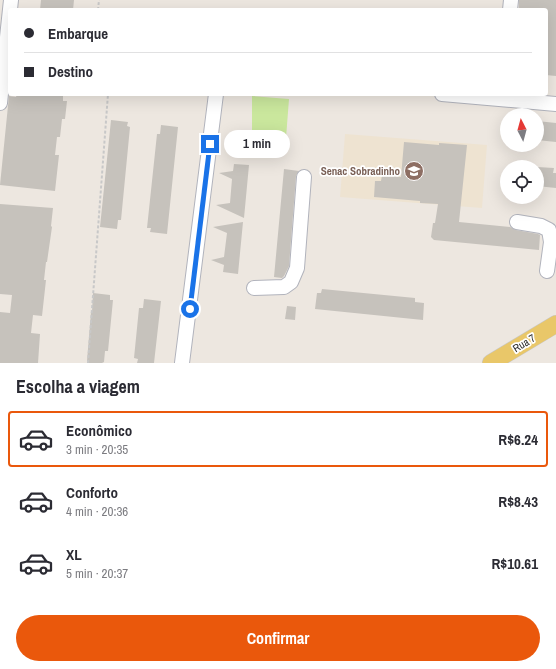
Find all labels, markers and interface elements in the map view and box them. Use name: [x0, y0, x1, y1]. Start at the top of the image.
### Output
text: Embarque: [48, 23, 108, 44]
text: Destino: [48, 61, 93, 82]
north arrow: [500, 108, 544, 152]
map controls: [500, 108, 544, 204]
callout: 1 min: [224, 130, 290, 158]
route end: [201, 135, 219, 153]
text: 1 min: [243, 135, 271, 152]
school or university icon: Senac Sobradinho: [403, 160, 425, 182]
button: locate: [500, 160, 544, 204]
place label: Senac Sobradinho: [321, 164, 400, 178]
route start: [181, 300, 199, 318]
street label: Rua 7: [510, 331, 538, 355]
text: Escolha a viagem: [16, 374, 140, 399]
text: Econômico: [66, 420, 132, 441]
icon: car: [18, 421, 54, 457]
text: R$6.24: [498, 429, 538, 450]
text: 3 min · 20:35: [66, 441, 128, 458]
text: Conforto: [66, 482, 118, 503]
icon: car: [18, 483, 54, 519]
text: R$8.43: [498, 491, 538, 512]
text: 4 min · 20:36: [66, 503, 128, 520]
text: XL: [66, 544, 82, 565]
icon: car: [18, 545, 54, 581]
text: R$10.61: [491, 553, 538, 574]
text: 5 min · 20:37: [66, 565, 128, 582]
button: Confirmar: [16, 615, 540, 661]

